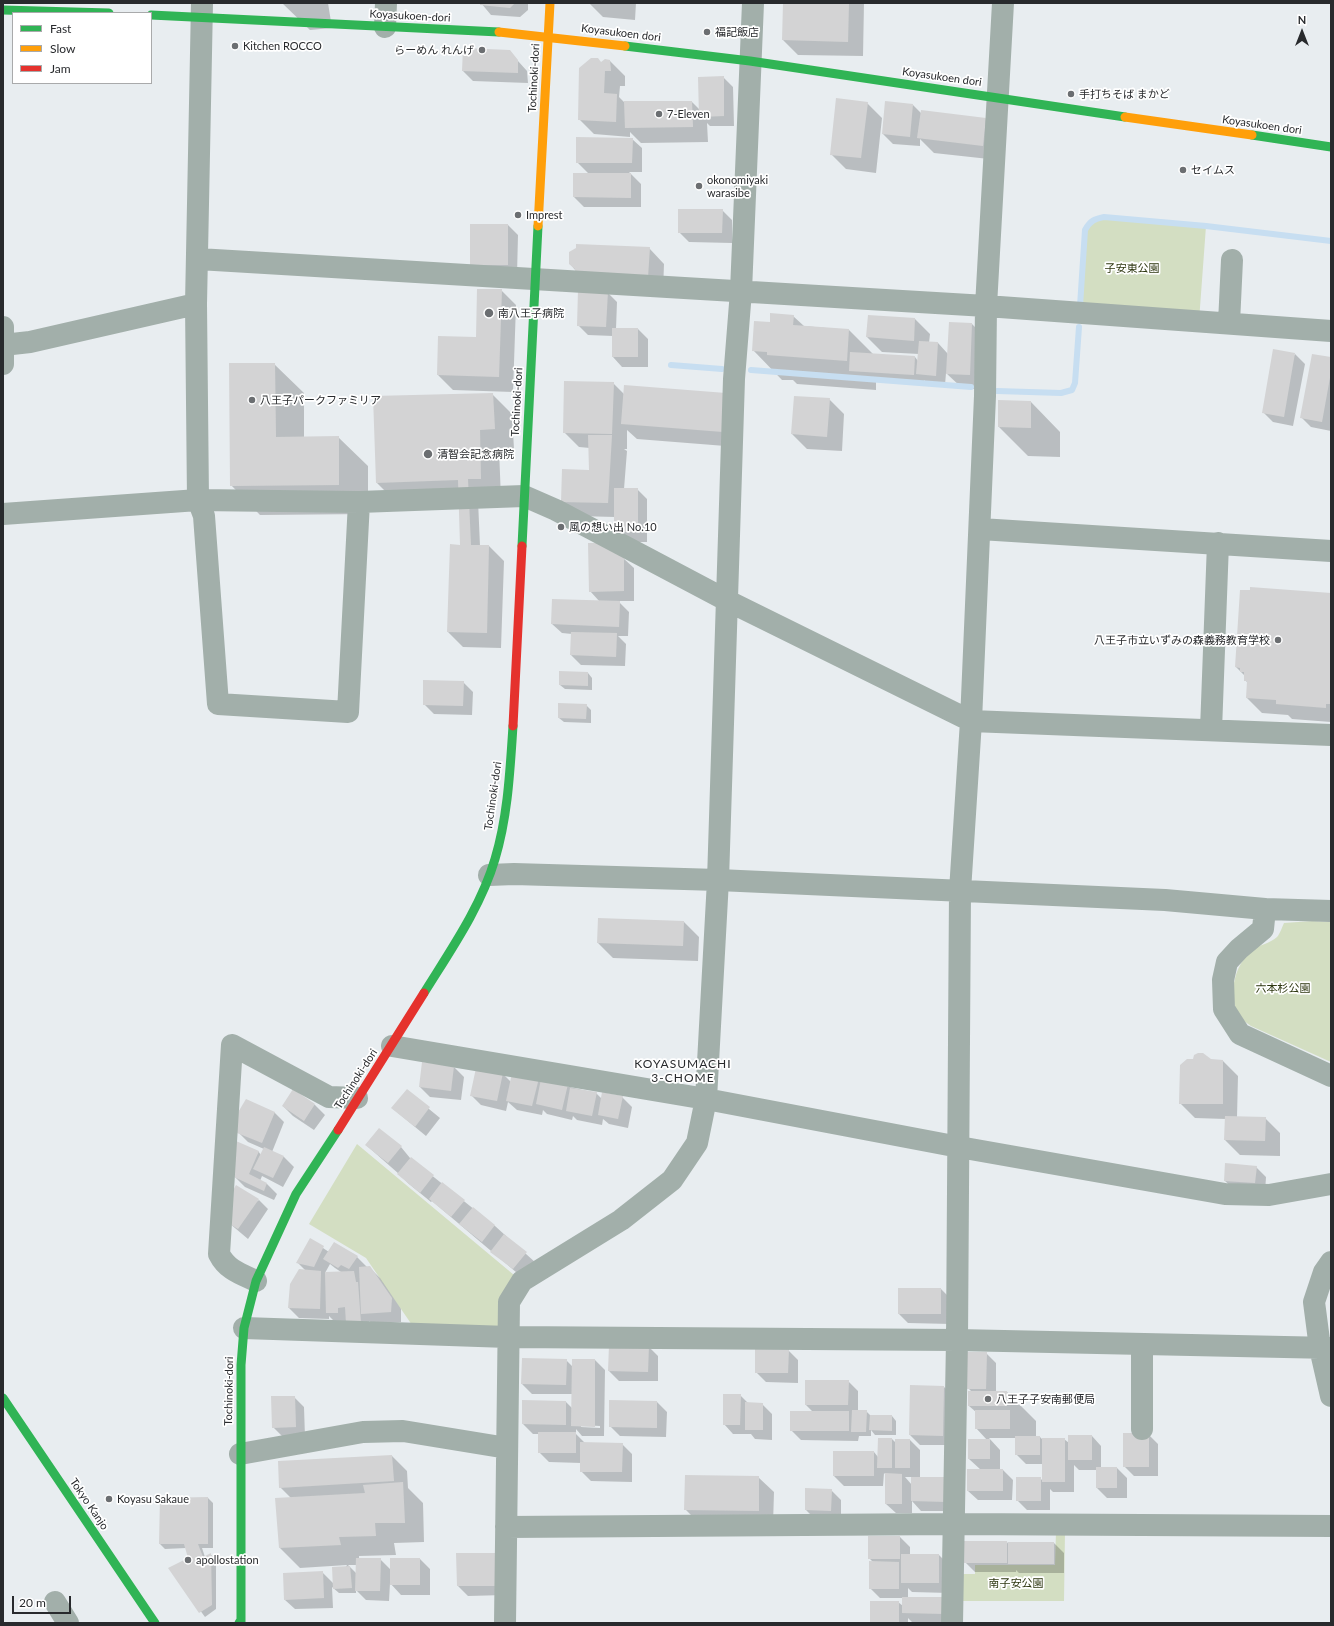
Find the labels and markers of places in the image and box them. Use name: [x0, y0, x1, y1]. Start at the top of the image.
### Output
place label: 福記飯店: [715, 25, 759, 39]
marker: 福記飯店: [702, 27, 712, 37]
place label: Kitchen ROCCO: [243, 39, 322, 53]
marker: Kitchen ROCCO: [230, 41, 240, 51]
place label: らーめん れんげ: [394, 43, 474, 57]
marker: らーめん れんげ: [477, 45, 487, 55]
place label: 手打ちそば まかど: [1079, 87, 1170, 101]
marker: 手打ちそば まかど: [1066, 89, 1076, 99]
place label: 7-Eleven: [667, 107, 710, 121]
marker: 7-Eleven: [654, 109, 664, 119]
place label: セイムス: [1191, 163, 1235, 177]
marker: セイムス: [1178, 165, 1188, 175]
place label: okonomiyaki warasibe: [707, 173, 768, 199]
marker: okonomiyaki warasibe: [694, 181, 704, 191]
place label: Imprest: [526, 208, 563, 222]
marker: Imprest: [513, 210, 523, 220]
place label: 南八王子病院: [498, 306, 564, 320]
marker: 南八王子病院: [483, 307, 495, 319]
place label: 八王子パークファミリア: [260, 393, 381, 407]
marker: 八王子パークファミリア: [247, 395, 257, 405]
place label: 清智会記念病院: [437, 447, 514, 461]
marker: 清智会記念病院: [422, 448, 434, 460]
place label: 風の想い出 No.10: [569, 520, 657, 534]
marker: 風の想い出 No.10: [556, 522, 566, 532]
place label: 八王子市立いずみの森義務教育学校: [1094, 633, 1270, 647]
marker: 八王子市立いずみの森義務教育学校: [1273, 635, 1283, 645]
place label: 八王子子安南郵便局: [996, 1392, 1095, 1406]
marker: 八王子子安南郵便局: [983, 1394, 993, 1404]
place label: Koyasu Sakaue: [117, 1492, 189, 1506]
marker: Koyasu Sakaue: [104, 1494, 114, 1504]
place label: apollostation: [196, 1553, 259, 1567]
marker: apollostation: [183, 1555, 193, 1565]

